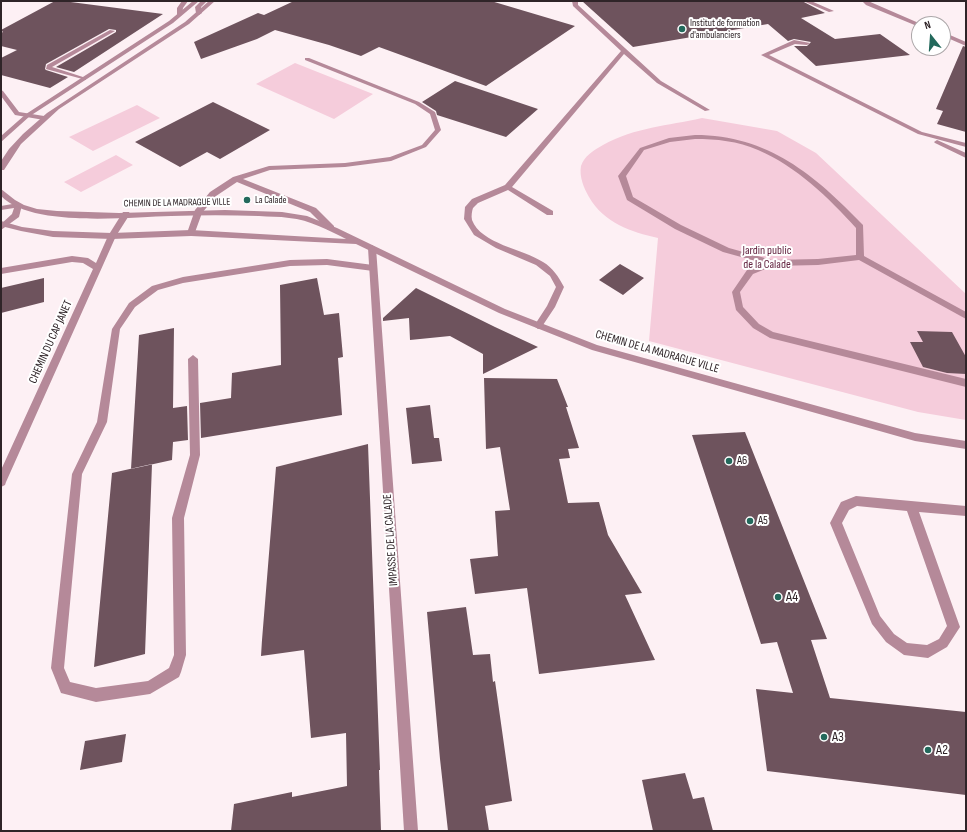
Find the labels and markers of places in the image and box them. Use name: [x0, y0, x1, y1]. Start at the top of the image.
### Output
place label: Institut de formation d'ambulanciers: [690, 17, 760, 40]
marker: Institut de formation d'ambulanciers: [677, 24, 687, 34]
place label: La Calade: [255, 194, 287, 206]
marker: La Calade: [242, 195, 252, 205]
place label: A6: [737, 454, 747, 468]
marker: A6: [724, 456, 734, 466]
place label: A5: [758, 514, 768, 528]
marker: A5: [745, 516, 755, 526]
place label: A4: [786, 589, 798, 605]
marker: A4: [773, 592, 783, 602]
place label: A3: [832, 729, 844, 745]
marker: A3: [819, 732, 829, 742]
place label: A2: [936, 742, 948, 758]
marker: A2: [923, 745, 933, 755]

